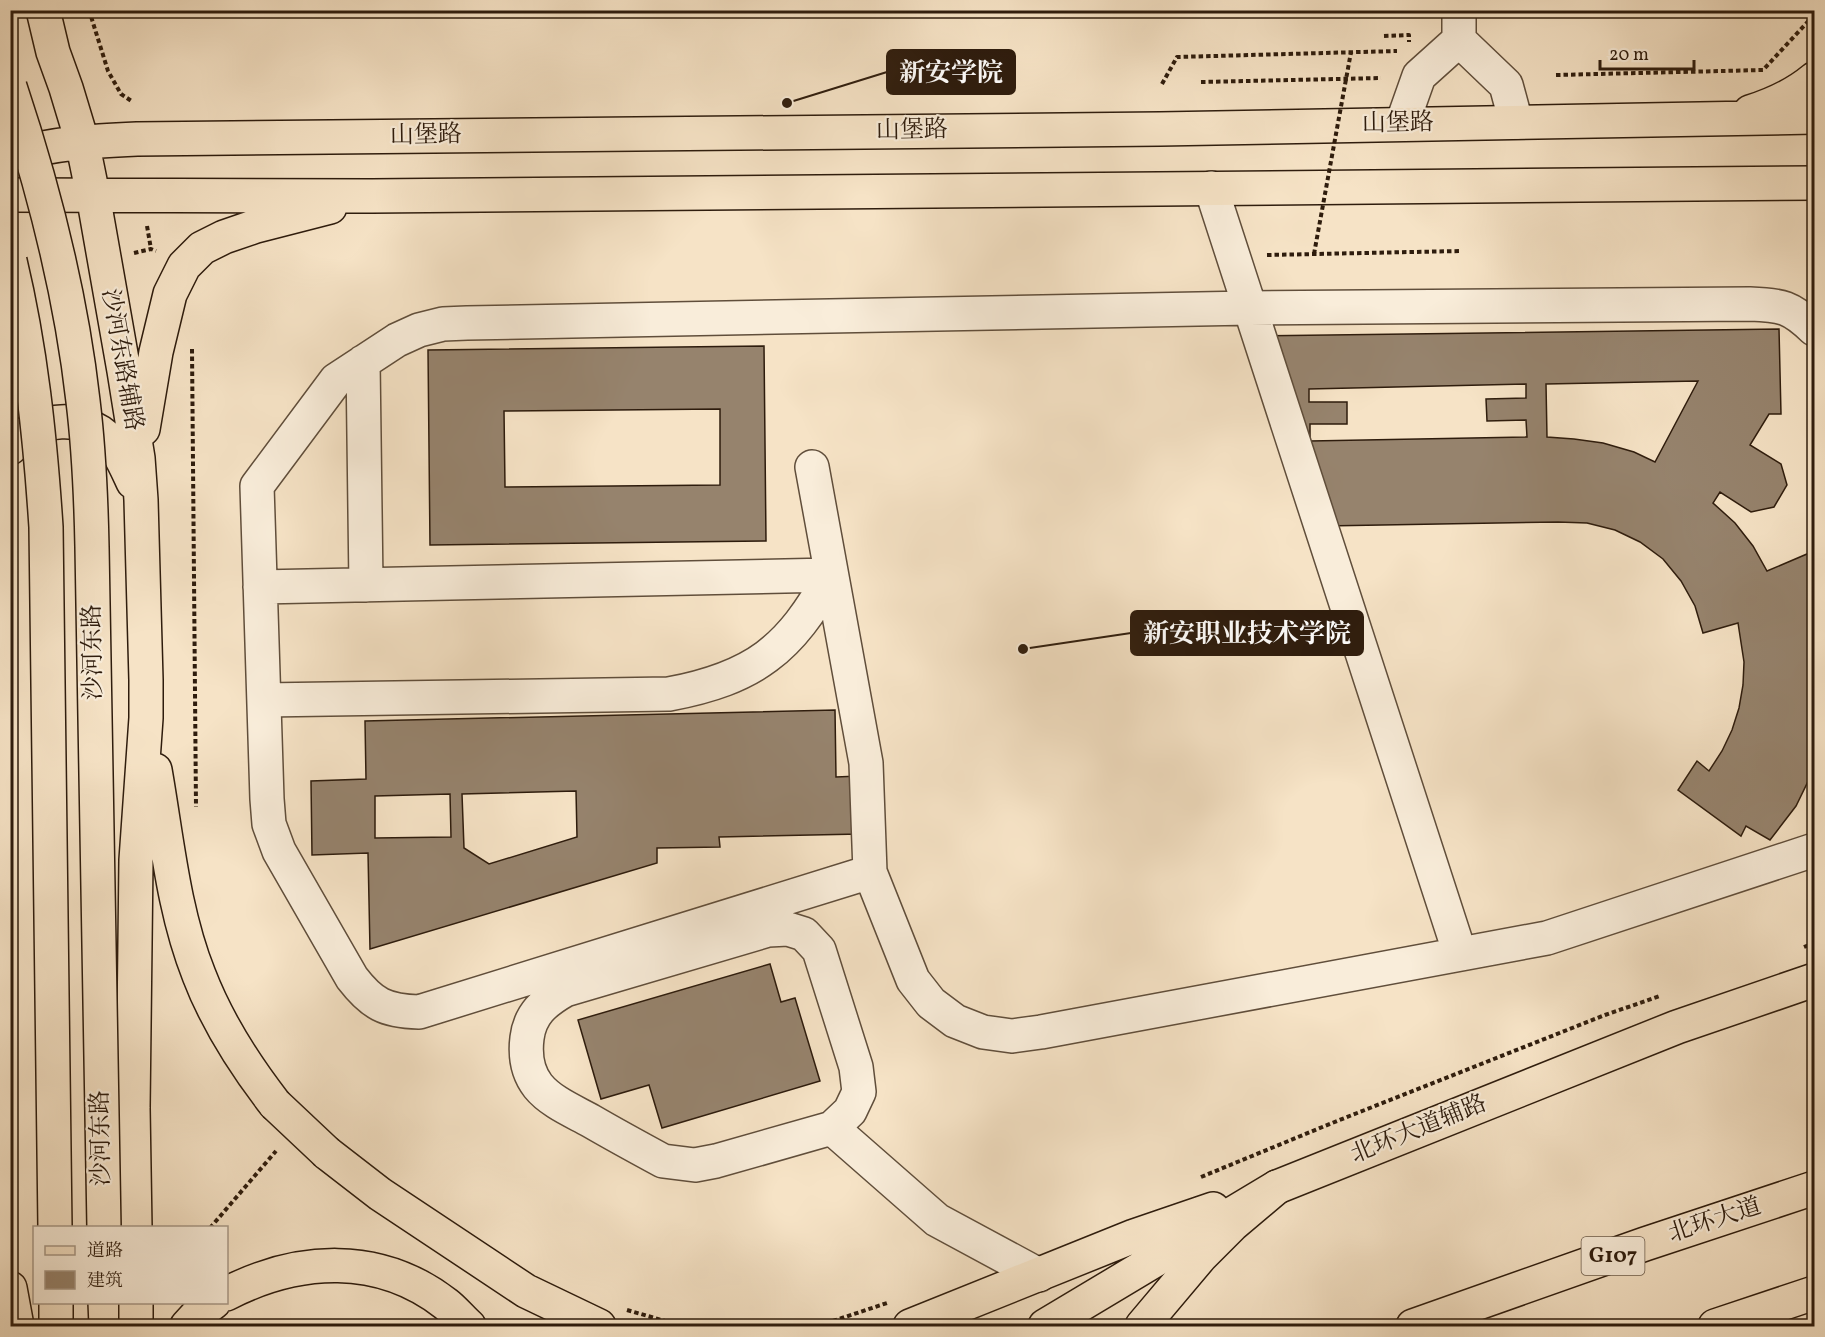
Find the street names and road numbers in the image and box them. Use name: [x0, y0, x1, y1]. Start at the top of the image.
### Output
street label: 山堡路: [1362, 106, 1434, 142]
street label: 山堡路: [876, 113, 948, 149]
street label: 山堡路: [390, 118, 462, 154]
street label: 沙河东路辅路: [92, 286, 150, 434]
street label: 沙河东路: [76, 604, 112, 700]
street label: 北环大道辅路: [1346, 1087, 1492, 1173]
street label: 沙河东路: [84, 1090, 120, 1186]
street label: 北环大道: [1664, 1190, 1766, 1252]
road number: G107: [1582, 1237, 1644, 1275]

